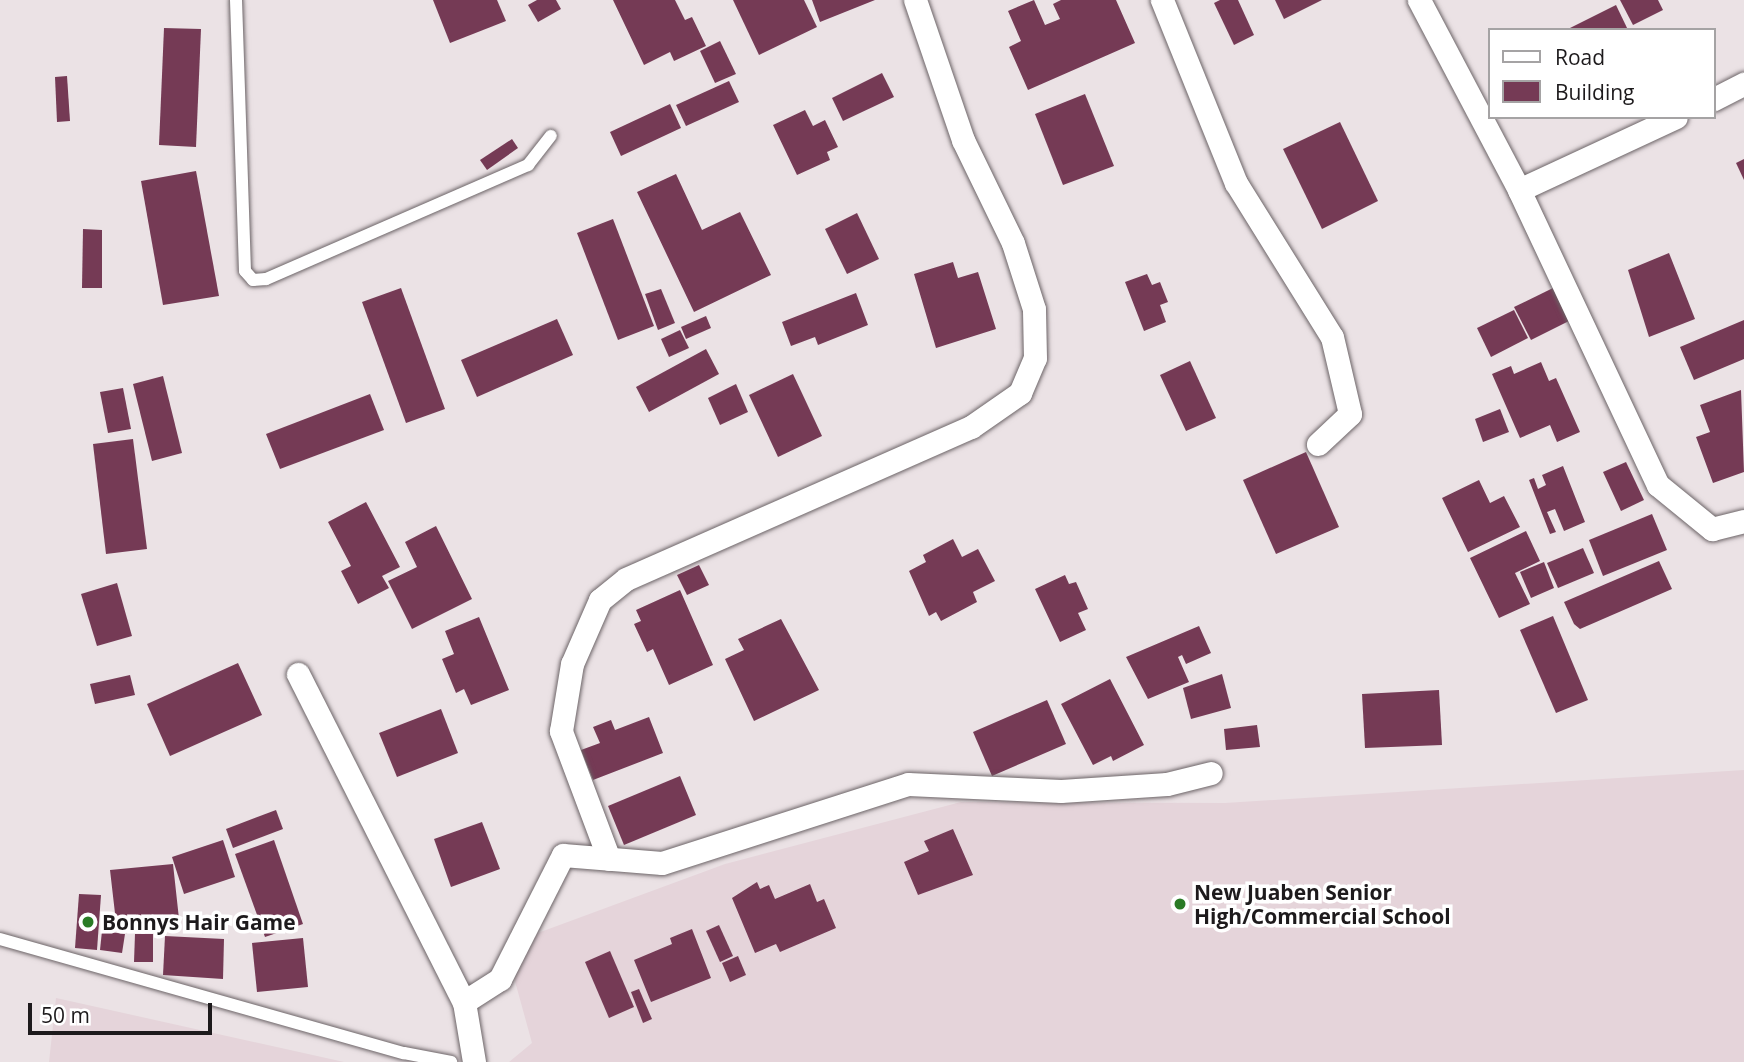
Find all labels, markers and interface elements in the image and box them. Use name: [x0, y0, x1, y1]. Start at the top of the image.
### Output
legend: [1488, 28, 1716, 119]
text: Road: [1555, 43, 1605, 71]
text: Building: [1555, 78, 1634, 106]
place label: New Juaben Senior High/Commercial School: [1194, 879, 1451, 929]
marker: New Juaben Senior High/Commercial School: [1172, 896, 1188, 912]
place label: Bonnys Hair Game: [102, 909, 296, 935]
marker: Bonnys Hair Game: [80, 914, 96, 930]
scale bar: [32, 988, 215, 1032]
text: 50 m: [41, 1001, 90, 1029]

